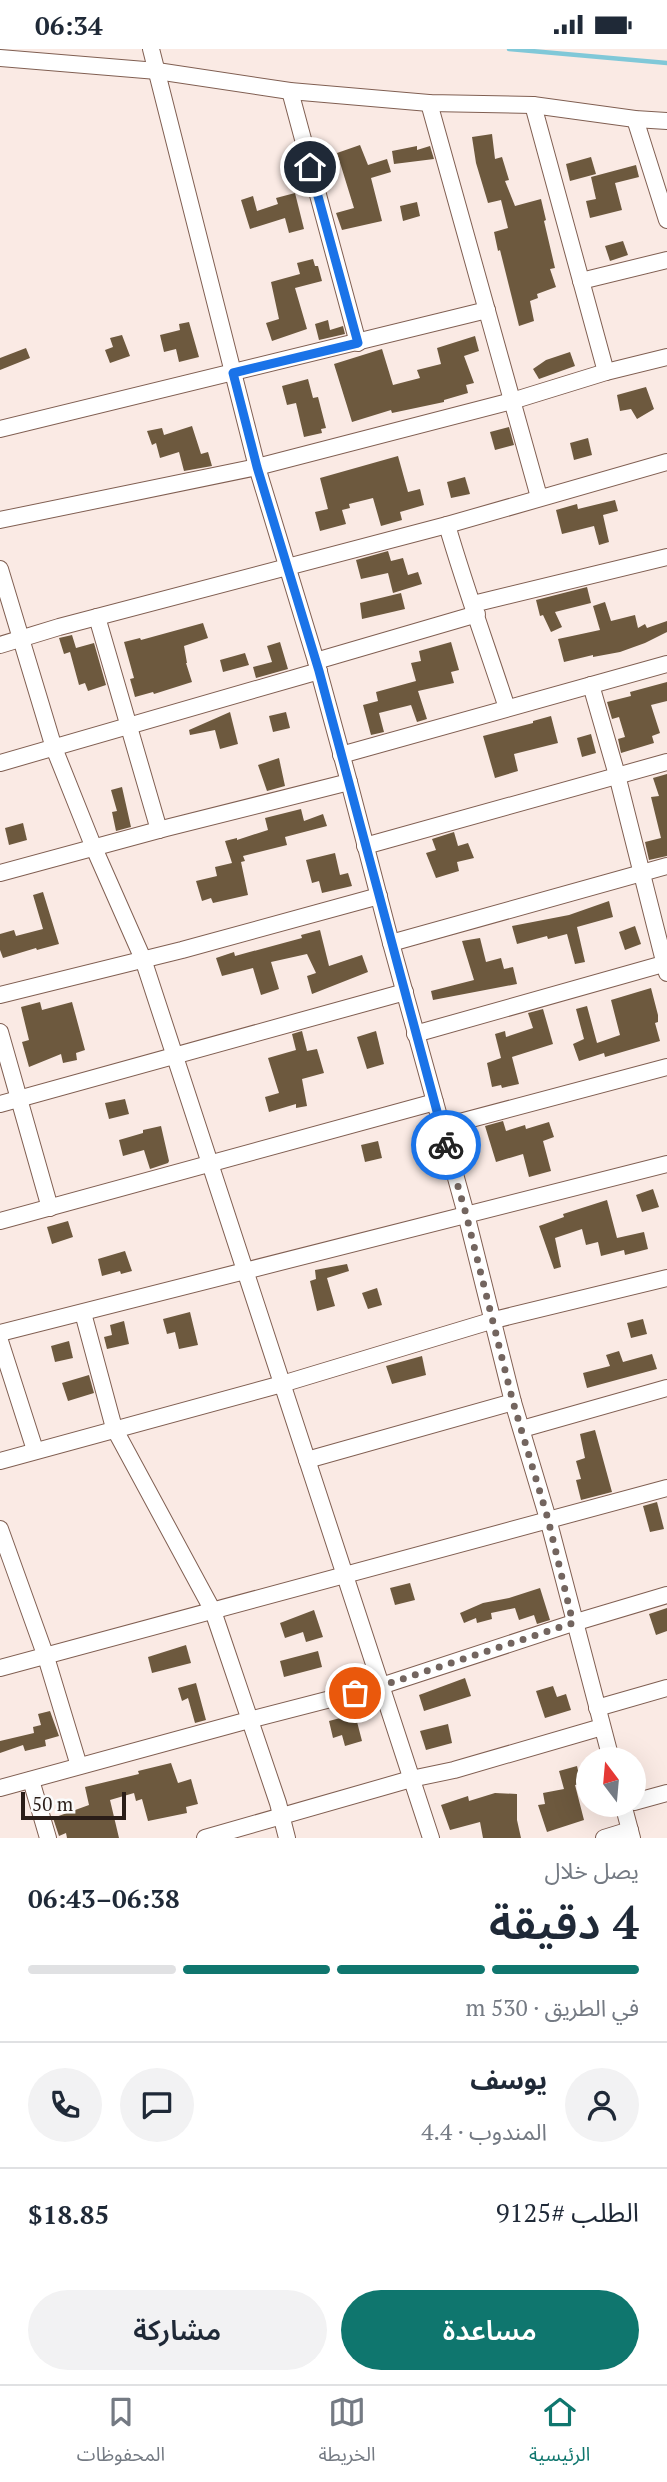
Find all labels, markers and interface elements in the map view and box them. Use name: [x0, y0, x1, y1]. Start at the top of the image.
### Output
text: 06:34: [35, 8, 103, 42]
pin: [280, 137, 340, 197]
icon: home: [291, 148, 329, 186]
courier: [411, 1110, 481, 1180]
icon: bike: [427, 1126, 465, 1164]
pin: [325, 1663, 385, 1723]
icon: bag: [336, 1674, 374, 1712]
north arrow: [576, 1747, 646, 1817]
map controls: [576, 1747, 646, 1817]
scale bar: [21, 1789, 126, 1821]
text: 50 m: [32, 1791, 73, 1816]
text: يصل خلال: [545, 1855, 639, 1886]
text: 06:38–06:43: [28, 1881, 180, 1915]
text: 4 دقيقة: [489, 1891, 639, 1952]
text: في الطريق · 530 m: [466, 1992, 639, 2023]
text: يوسف: [470, 2062, 547, 2096]
button: phone: [28, 2068, 102, 2142]
button: chat: [120, 2068, 194, 2142]
button: person: [565, 2068, 639, 2142]
text: المندوب · 4.4: [421, 2116, 547, 2147]
text: الطلب #9125: [496, 2195, 639, 2229]
text: $18.85: [28, 2197, 109, 2231]
button: مشاركة: [28, 2290, 327, 2370]
button: مساعدة: [341, 2290, 639, 2370]
tab: المحفوظات: [77, 2393, 165, 2475]
tab: الخريطة: [319, 2393, 376, 2475]
tab: الرئيسية: [529, 2393, 590, 2475]

